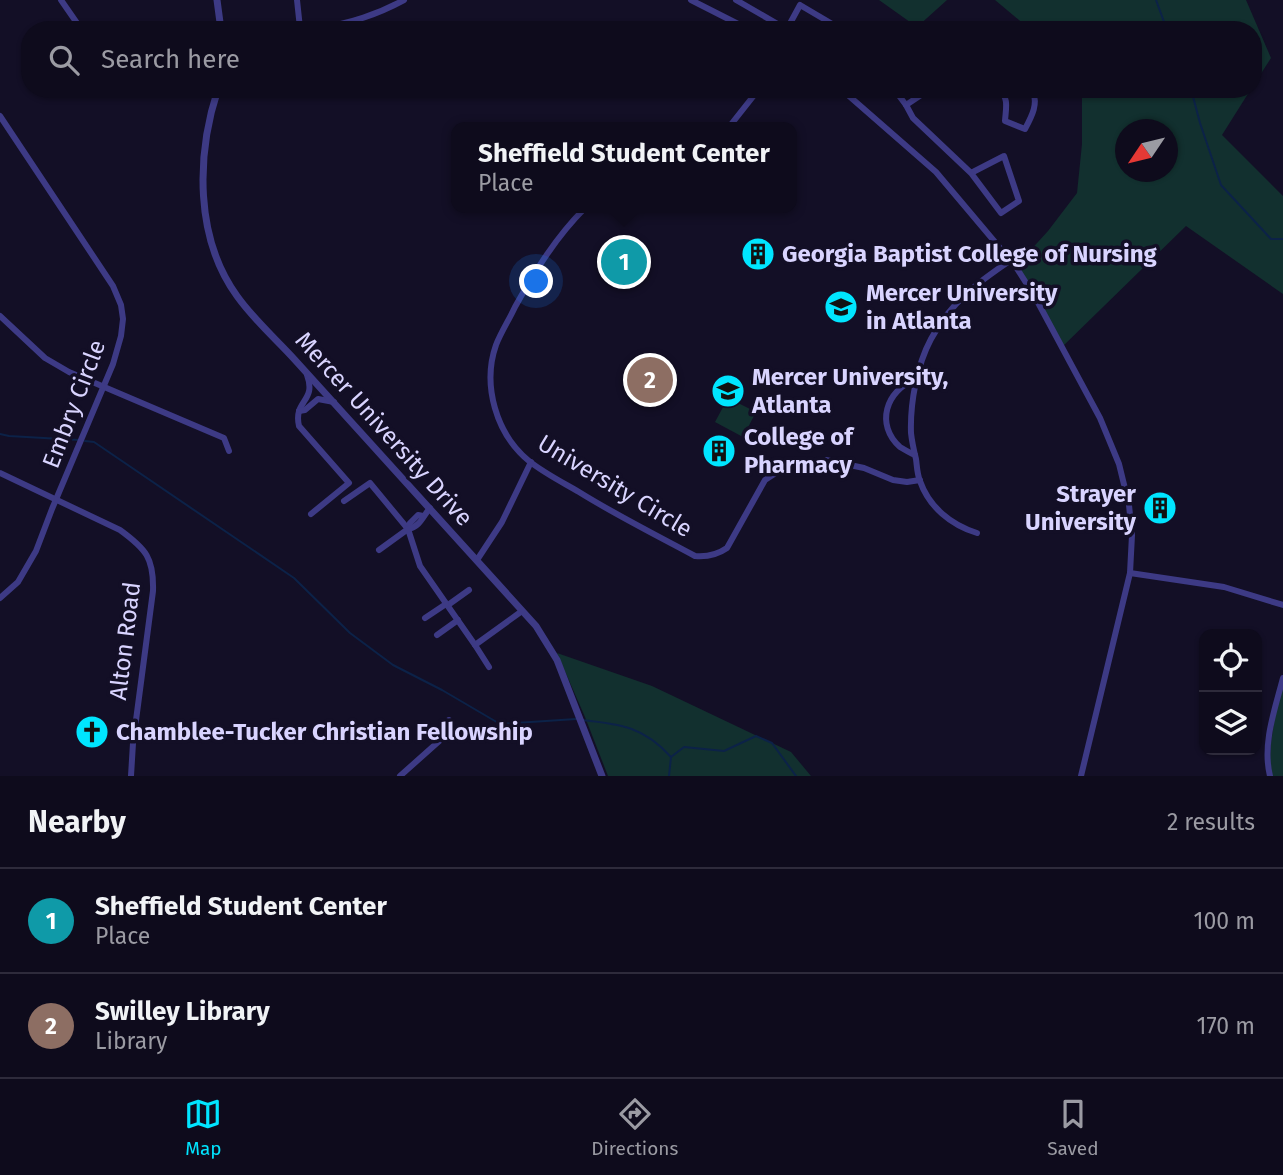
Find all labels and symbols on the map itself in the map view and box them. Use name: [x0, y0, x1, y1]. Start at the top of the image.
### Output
north arrow: [1115, 119, 1178, 182]
building icon: Georgia Baptist College of Nursing: [739, 235, 777, 273]
pin: 1: [601, 236, 647, 288]
place label: Georgia Baptist College of Nursing: [782, 240, 1158, 268]
your location: [519, 264, 553, 298]
place label: Mercer University in Atlanta: [866, 279, 1058, 335]
school or university icon: Mercer University in Atlanta: [822, 288, 860, 326]
street label: Mercer University Drive: [289, 326, 479, 532]
street label: Embry Circle: [37, 336, 111, 472]
pin: 2: [627, 354, 673, 406]
place label: Mercer University, Atlanta: [751, 363, 949, 419]
school or university icon: Mercer University, Atlanta: [709, 372, 747, 410]
place label: College of Pharmacy: [744, 423, 855, 479]
street label: University Circle: [533, 429, 697, 543]
building icon: College of Pharmacy: [700, 432, 738, 470]
place label: Strayer University: [1025, 480, 1137, 536]
building icon: Strayer University: [1141, 489, 1179, 527]
street label: Alton Road: [104, 580, 146, 702]
church icon: Chamblee-Tucker Christian Fellowship: [73, 713, 111, 751]
place label: Chamblee-Tucker Christian Fellowship: [116, 718, 533, 746]

